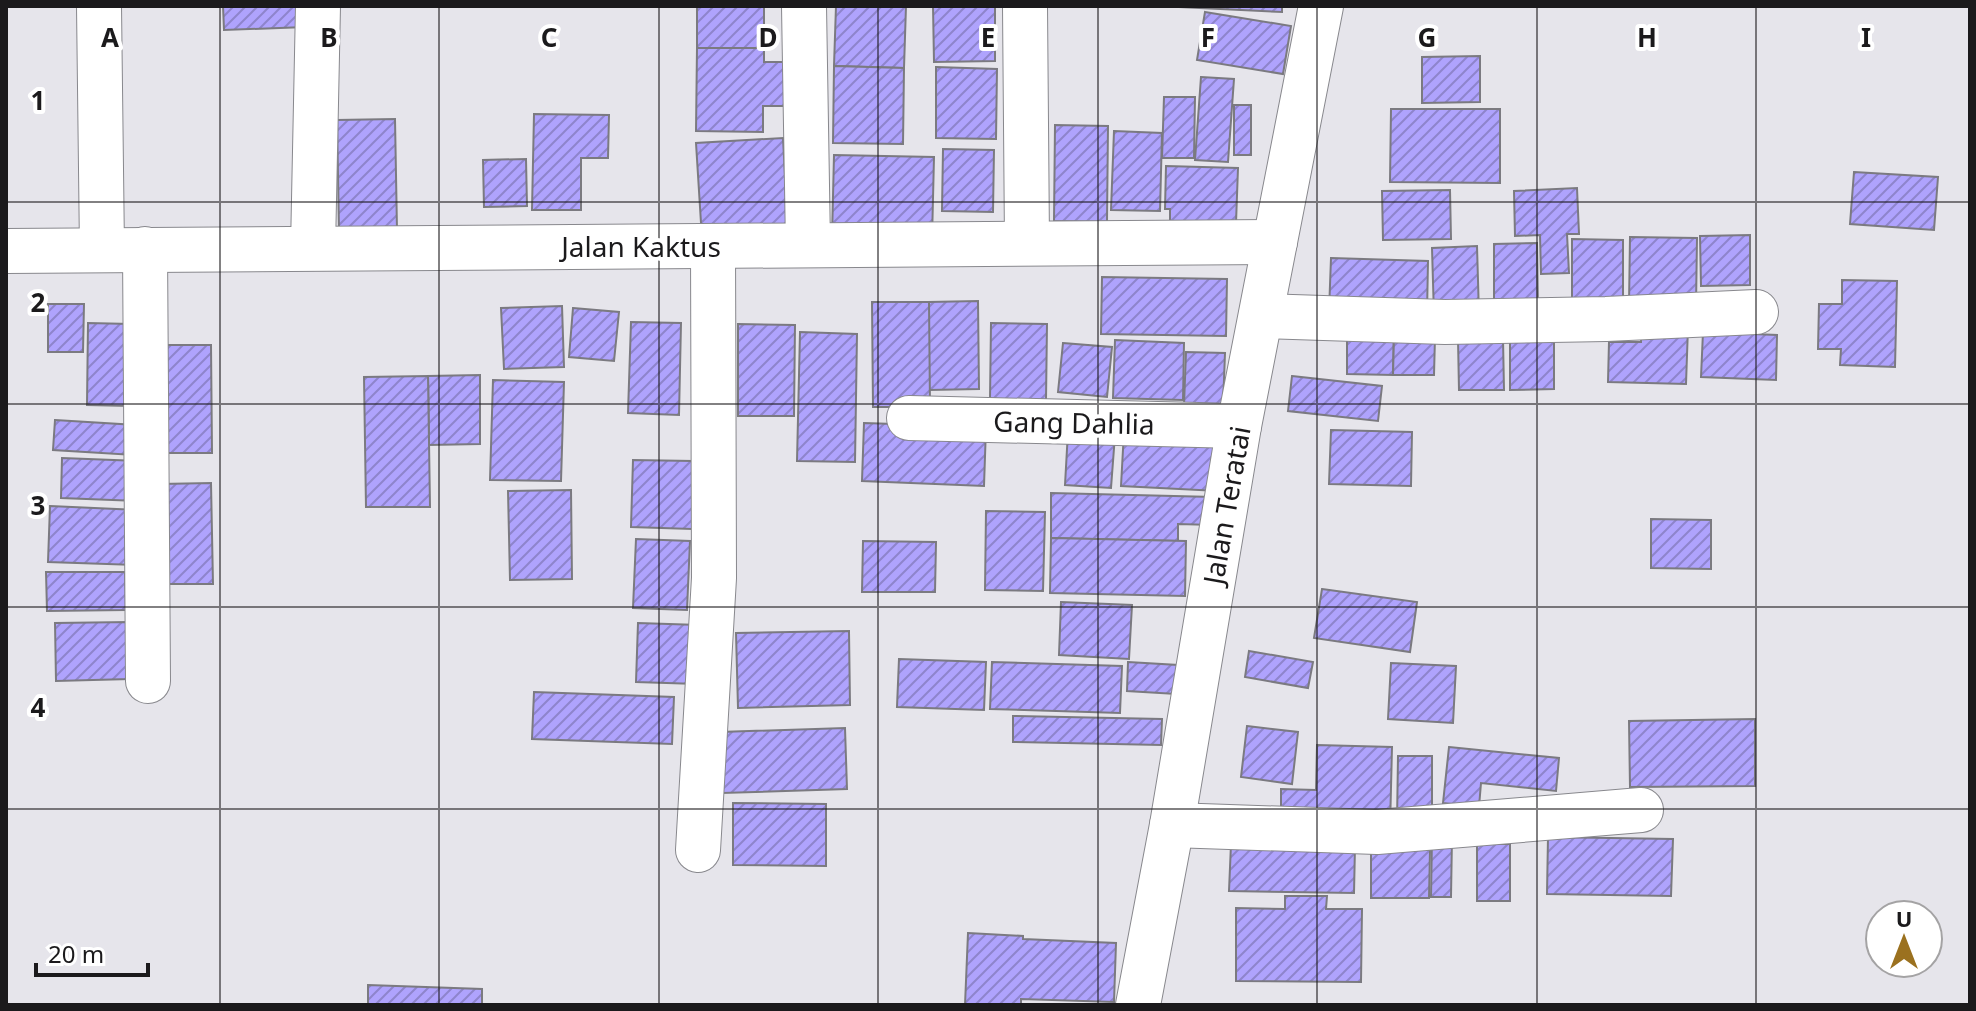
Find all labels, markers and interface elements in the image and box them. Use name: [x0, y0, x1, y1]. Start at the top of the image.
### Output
text: A: [101, 19, 119, 55]
text: B: [320, 19, 338, 55]
text: C: [541, 19, 557, 55]
text: D: [758, 19, 778, 55]
text: E: [981, 19, 995, 55]
text: F: [1201, 19, 1215, 55]
text: G: [1418, 19, 1436, 55]
text: H: [1637, 19, 1657, 55]
text: I: [1861, 19, 1871, 55]
text: 1: [31, 82, 45, 118]
street label: Jalan Kaktus: [558, 227, 721, 265]
text: 2: [31, 284, 46, 320]
street label: Gang Dahlia: [993, 402, 1155, 442]
street label: Jalan Teratai: [1193, 423, 1259, 590]
text: 3: [31, 487, 45, 523]
text: 4: [31, 689, 46, 725]
north arrow: [1864, 899, 1944, 979]
text: U: [1896, 903, 1912, 933]
scale bar: [36, 927, 148, 977]
text: 20 m: [48, 937, 104, 970]

